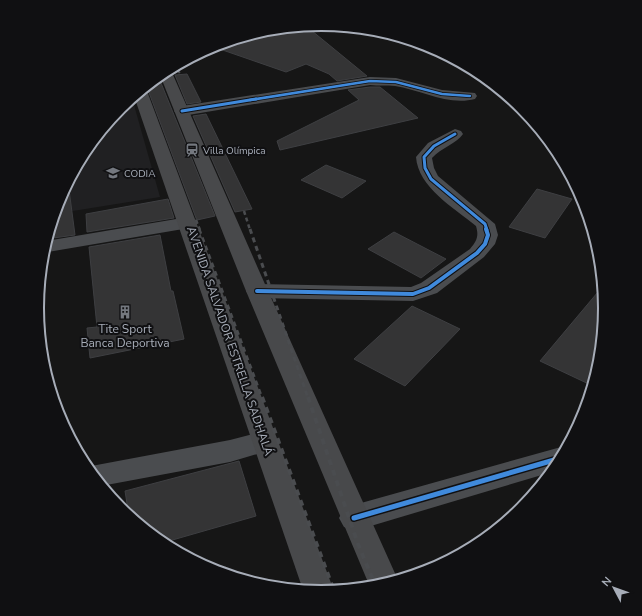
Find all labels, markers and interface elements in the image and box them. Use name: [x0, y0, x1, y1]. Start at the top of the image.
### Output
station icon: Villa Olímpica: [184, 142, 200, 158]
place label: Villa Olímpica: [202, 144, 266, 158]
school or university icon: CODIA: [105, 165, 121, 181]
place label: CODIA: [124, 167, 156, 181]
street label: AVENIDA SALVADOR ESTRELLA SADHALÁ: [183, 224, 277, 458]
building icon: Tite Sport Banca Deportiva: [117, 304, 133, 320]
place label: Tite Sport Banca Deportiva: [80, 321, 170, 351]
north arrow: [594, 568, 634, 608]
text: N: [598, 574, 615, 590]

